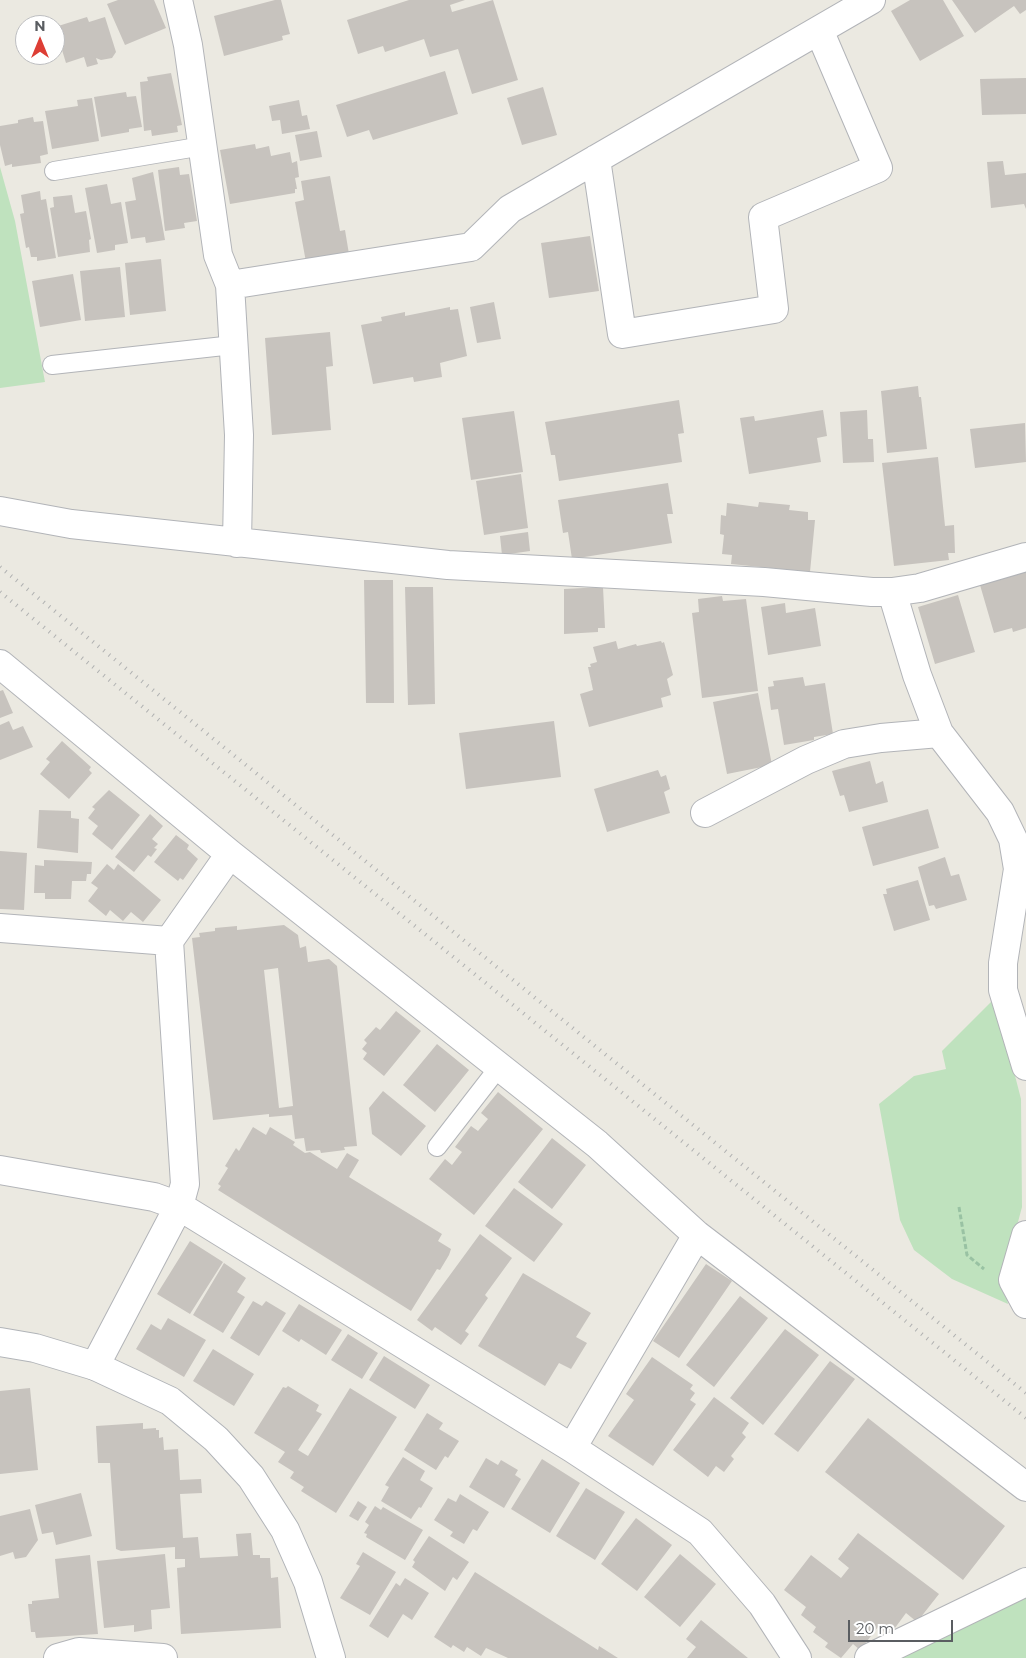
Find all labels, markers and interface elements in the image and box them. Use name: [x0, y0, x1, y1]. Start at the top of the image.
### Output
north arrow: [15, 15, 65, 65]
text: N: [34, 17, 46, 35]
scale bar: [851, 1610, 956, 1642]
text: 20 m: [856, 1619, 894, 1638]

